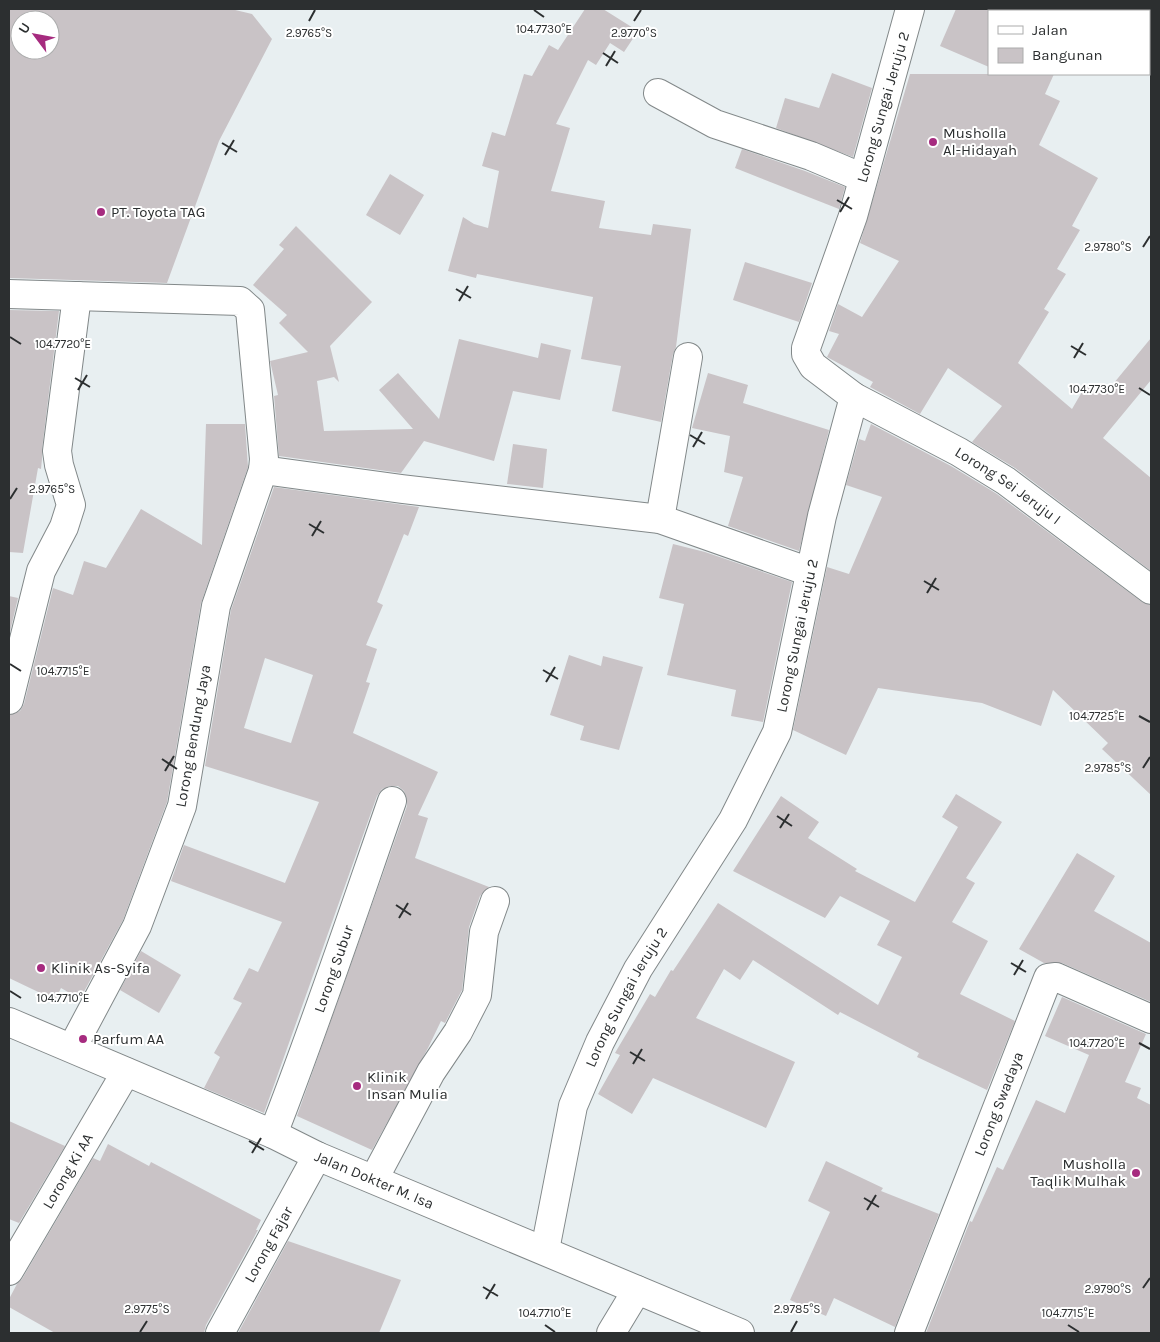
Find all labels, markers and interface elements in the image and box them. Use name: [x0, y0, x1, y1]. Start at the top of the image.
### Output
north arrow: [10, 10, 60, 60]
legend: [988, 10, 1150, 75]
text: U: [15, 20, 34, 37]
text: Jalan: [1032, 21, 1068, 39]
text: 104.7730°E: [516, 22, 572, 36]
text: 2.9765°S: [286, 26, 332, 40]
text: 2.9770°S: [611, 26, 657, 40]
street label: Lorong Sungai Jeruju 2: [853, 29, 913, 185]
text: Bangunan: [1032, 46, 1103, 64]
place label: Musholla Al-Hidayah: [943, 124, 1017, 159]
marker: Musholla Al-Hidayah: [927, 136, 939, 148]
place label: PT. Toyota TAG: [111, 203, 205, 221]
marker: PT. Toyota TAG: [95, 206, 107, 218]
text: 2.9780°S: [1084, 240, 1132, 254]
text: 104.7720°E: [35, 337, 91, 351]
text: 104.7730°E: [1069, 382, 1125, 396]
street label: Lorong Sei Jeruju I: [952, 443, 1065, 528]
text: 2.9765°S: [29, 482, 75, 496]
street label: Lorong Sungai Jeruju 2: [772, 557, 822, 714]
street label: Lorong Bendung Jaya: [172, 663, 214, 809]
text: 104.7715°E: [37, 664, 89, 678]
text: 104.7725°E: [1069, 709, 1125, 723]
text: 2.9785°S: [1084, 761, 1132, 775]
street label: Lorong Subur: [310, 922, 358, 1015]
street label: Lorong Sungai Jeruju 2: [581, 924, 671, 1070]
place label: Klinik As-Syifa: [51, 959, 150, 977]
marker: Klinik As-Syifa: [35, 962, 47, 974]
text: 104.7710°E: [36, 991, 90, 1005]
place label: Parfum AA: [93, 1030, 164, 1048]
marker: Parfum AA: [77, 1033, 89, 1045]
text: 104.7720°E: [1069, 1036, 1125, 1050]
street label: Lorong Swadaya: [970, 1049, 1027, 1159]
place label: Klinik Insan Mulia: [367, 1068, 448, 1103]
marker: Klinik Insan Mulia: [351, 1080, 363, 1092]
street label: Lorong Ki AA: [39, 1130, 97, 1212]
street label: Jalan Dokter M. Isa: [312, 1147, 437, 1213]
place label: Musholla Taqlik Mulhak: [1030, 1155, 1126, 1190]
marker: Musholla Taqlik Mulhak: [1130, 1167, 1142, 1179]
street label: Lorong Fajar: [240, 1203, 297, 1286]
text: 2.9790°S: [1084, 1282, 1132, 1296]
text: 2.9775°S: [124, 1302, 170, 1316]
text: 2.9785°S: [773, 1302, 821, 1316]
text: 104.7710°E: [518, 1306, 572, 1320]
text: 104.7715°E: [1042, 1306, 1094, 1320]

